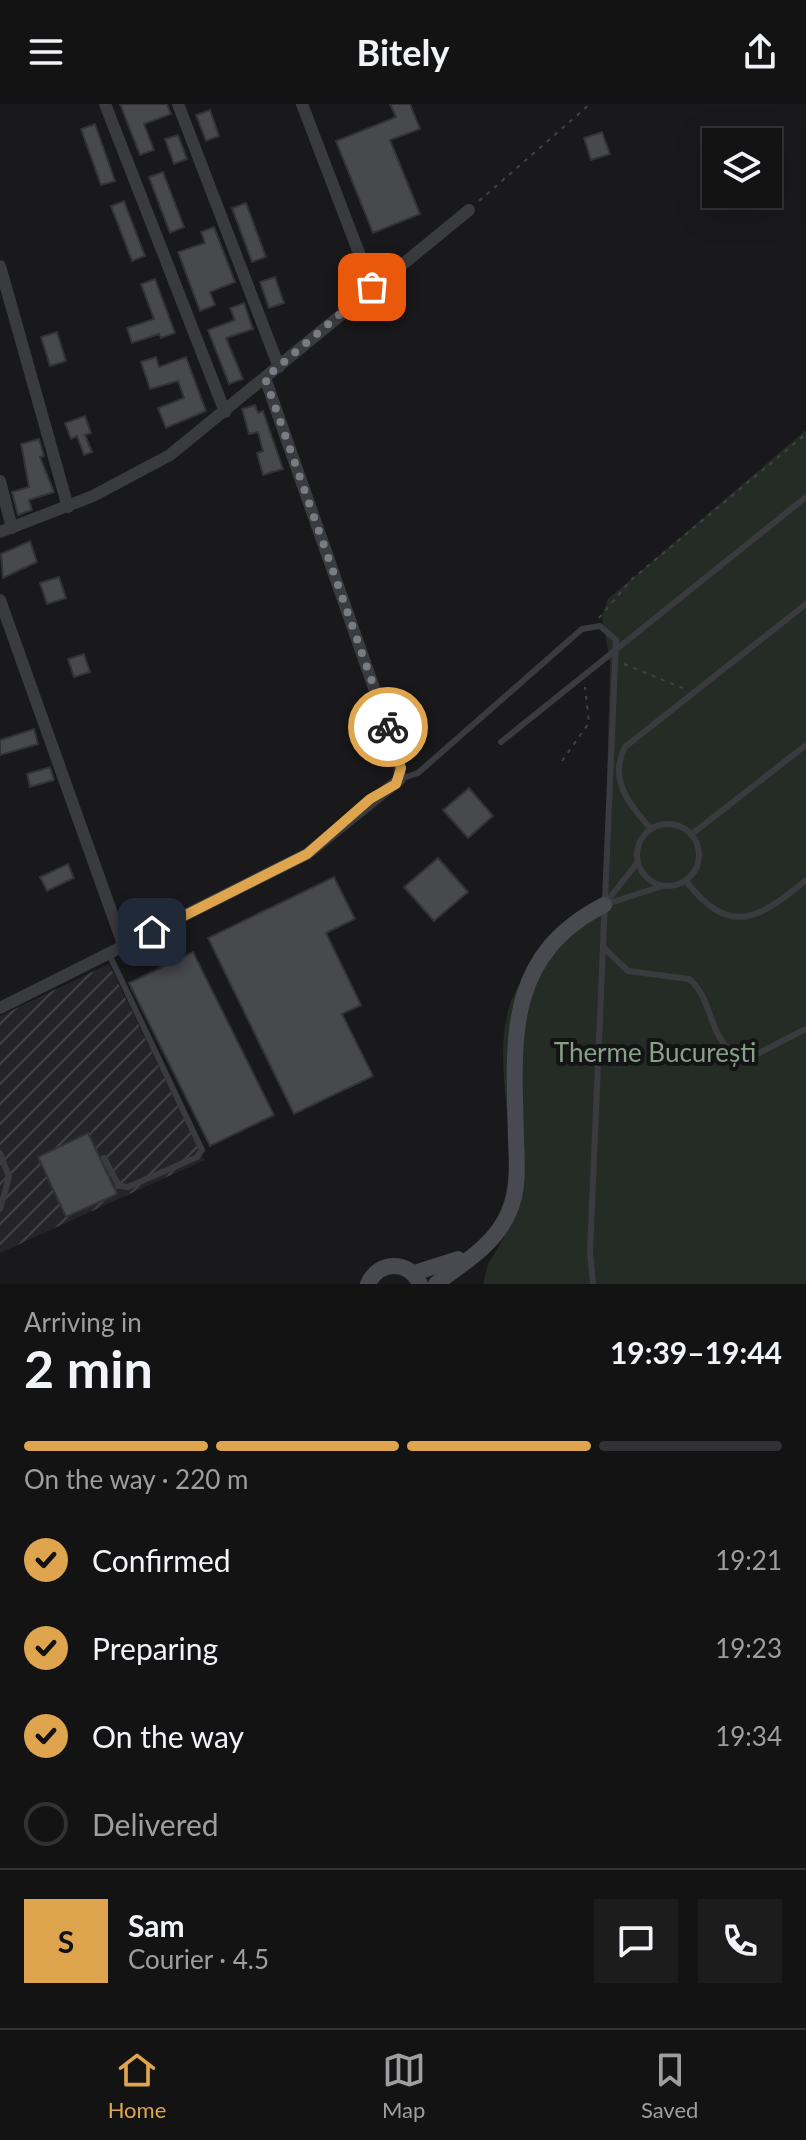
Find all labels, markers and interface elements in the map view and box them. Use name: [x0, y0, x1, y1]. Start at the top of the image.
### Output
icon: menu: [24, 30, 68, 74]
text: Bitely: [357, 30, 449, 74]
icon: share: [738, 30, 782, 74]
map controls: [702, 128, 782, 208]
button: layers: [702, 128, 782, 208]
pin: [338, 253, 406, 321]
icon: bag: [350, 265, 394, 309]
courier: [348, 687, 428, 767]
icon: bike: [366, 705, 410, 749]
pin: [118, 898, 186, 966]
icon: home: [130, 910, 174, 954]
park label: Therme București: [554, 1036, 756, 1068]
text: Arriving in: [24, 1306, 142, 1338]
text: 19:39–19:44: [610, 1334, 782, 1370]
text: 2 min: [24, 1337, 153, 1399]
text: On the way · 220 m: [24, 1463, 248, 1495]
icon: check: [24, 1538, 68, 1582]
text: Confirmed: [92, 1542, 231, 1578]
text: 19:21: [715, 1544, 782, 1576]
icon: check: [24, 1626, 68, 1670]
text: Preparing: [92, 1630, 218, 1666]
text: 19:23: [715, 1632, 782, 1664]
icon: check: [24, 1714, 68, 1758]
text: On the way: [92, 1718, 244, 1754]
text: 19:34: [715, 1720, 782, 1752]
text: Delivered: [92, 1806, 219, 1842]
button: chat: [594, 1899, 678, 1983]
button: phone: [698, 1899, 782, 1983]
text: Sam: [128, 1907, 185, 1943]
text: S: [58, 1923, 74, 1959]
text: Courier · 4.5: [128, 1943, 269, 1975]
tab: Home: [108, 2048, 166, 2123]
tab: Map: [382, 2048, 426, 2123]
tab: Saved: [641, 2048, 698, 2123]

